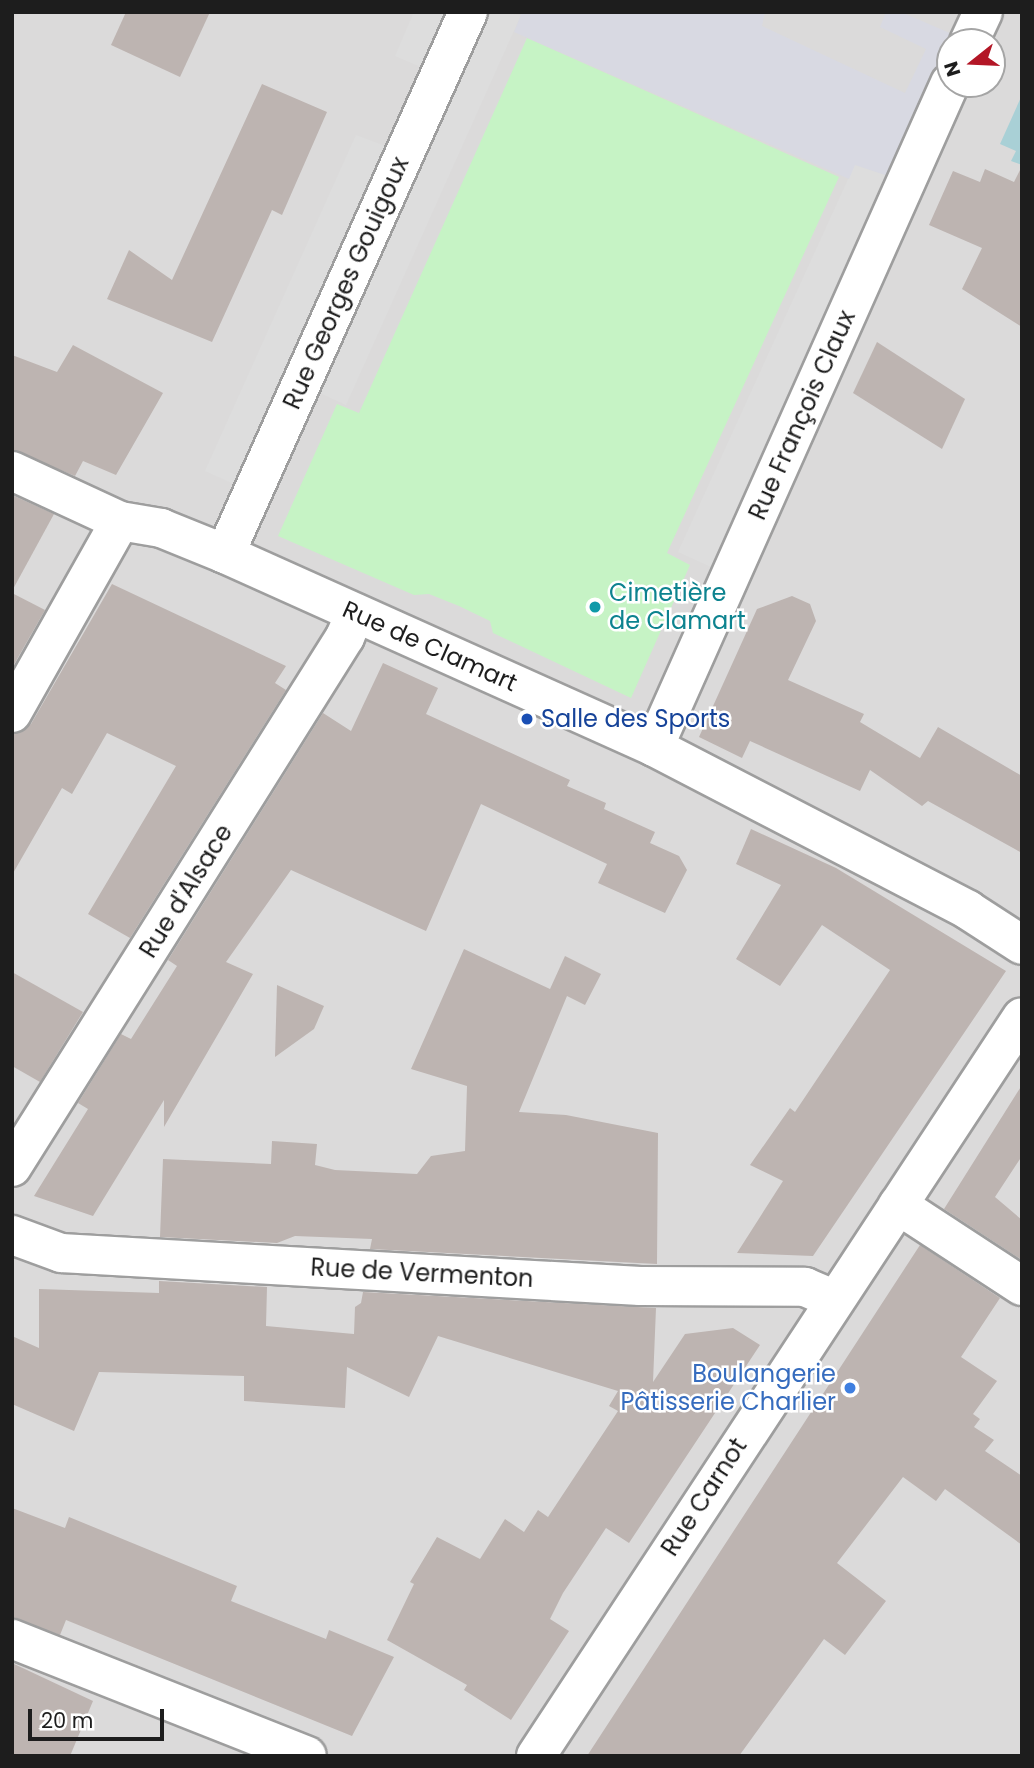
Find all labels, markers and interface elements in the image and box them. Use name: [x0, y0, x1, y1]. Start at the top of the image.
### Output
north arrow: [936, 28, 1006, 98]
text: N: [937, 58, 968, 80]
street label: Rue Georges Gouigoux: [277, 152, 415, 414]
street label: Rue François Claux: [743, 306, 861, 524]
place label: Cimetière de Clamart: [609, 579, 746, 635]
street label: Rue de Clamart: [338, 595, 522, 697]
marker: Cimetière de Clamart: [587, 599, 603, 615]
place label: Salle des Sports: [541, 705, 730, 733]
marker: Salle des Sports: [519, 711, 535, 727]
street label: Rue d'Alsace: [134, 819, 238, 963]
street label: Rue de Vermenton: [310, 1253, 534, 1293]
place label: Boulangerie Pâtisserie Charlier: [620, 1360, 836, 1416]
marker: Boulangerie Pâtisserie Charlier: [842, 1380, 858, 1396]
street label: Rue Carnot: [655, 1433, 753, 1561]
scale bar: [32, 1694, 168, 1738]
text: 20 m: [41, 1706, 94, 1735]

